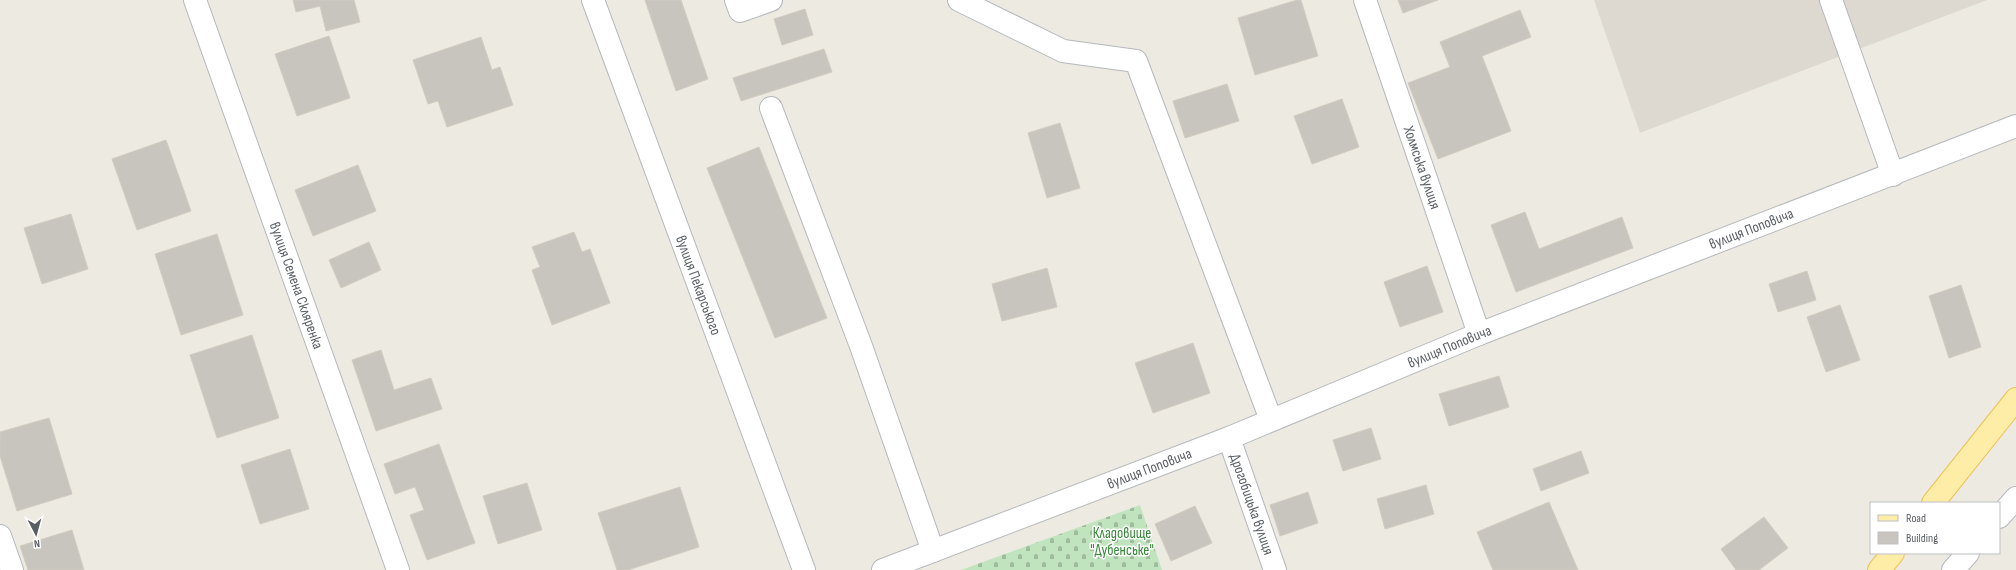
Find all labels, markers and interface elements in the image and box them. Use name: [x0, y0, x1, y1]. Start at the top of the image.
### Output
street label: Холмська вулиця: [1399, 123, 1445, 212]
street label: вулиця Поповича: [1706, 204, 1796, 253]
street label: вулиця Семена Скляренка: [265, 219, 328, 352]
street label: вулиця Пекарського: [671, 233, 726, 338]
street label: вулиця Поповича: [1405, 321, 1494, 372]
street label: вулиця Поповича: [1104, 444, 1194, 493]
street label: Дрогобицька вулиця: [1226, 451, 1278, 557]
legend: [1870, 502, 2000, 554]
text: Road: [1906, 511, 1926, 526]
north arrow: [16, 514, 56, 554]
park label: Кладовище "Дубенське": [1090, 524, 1154, 560]
text: Building: [1906, 531, 1938, 546]
text: N: [33, 537, 41, 550]

